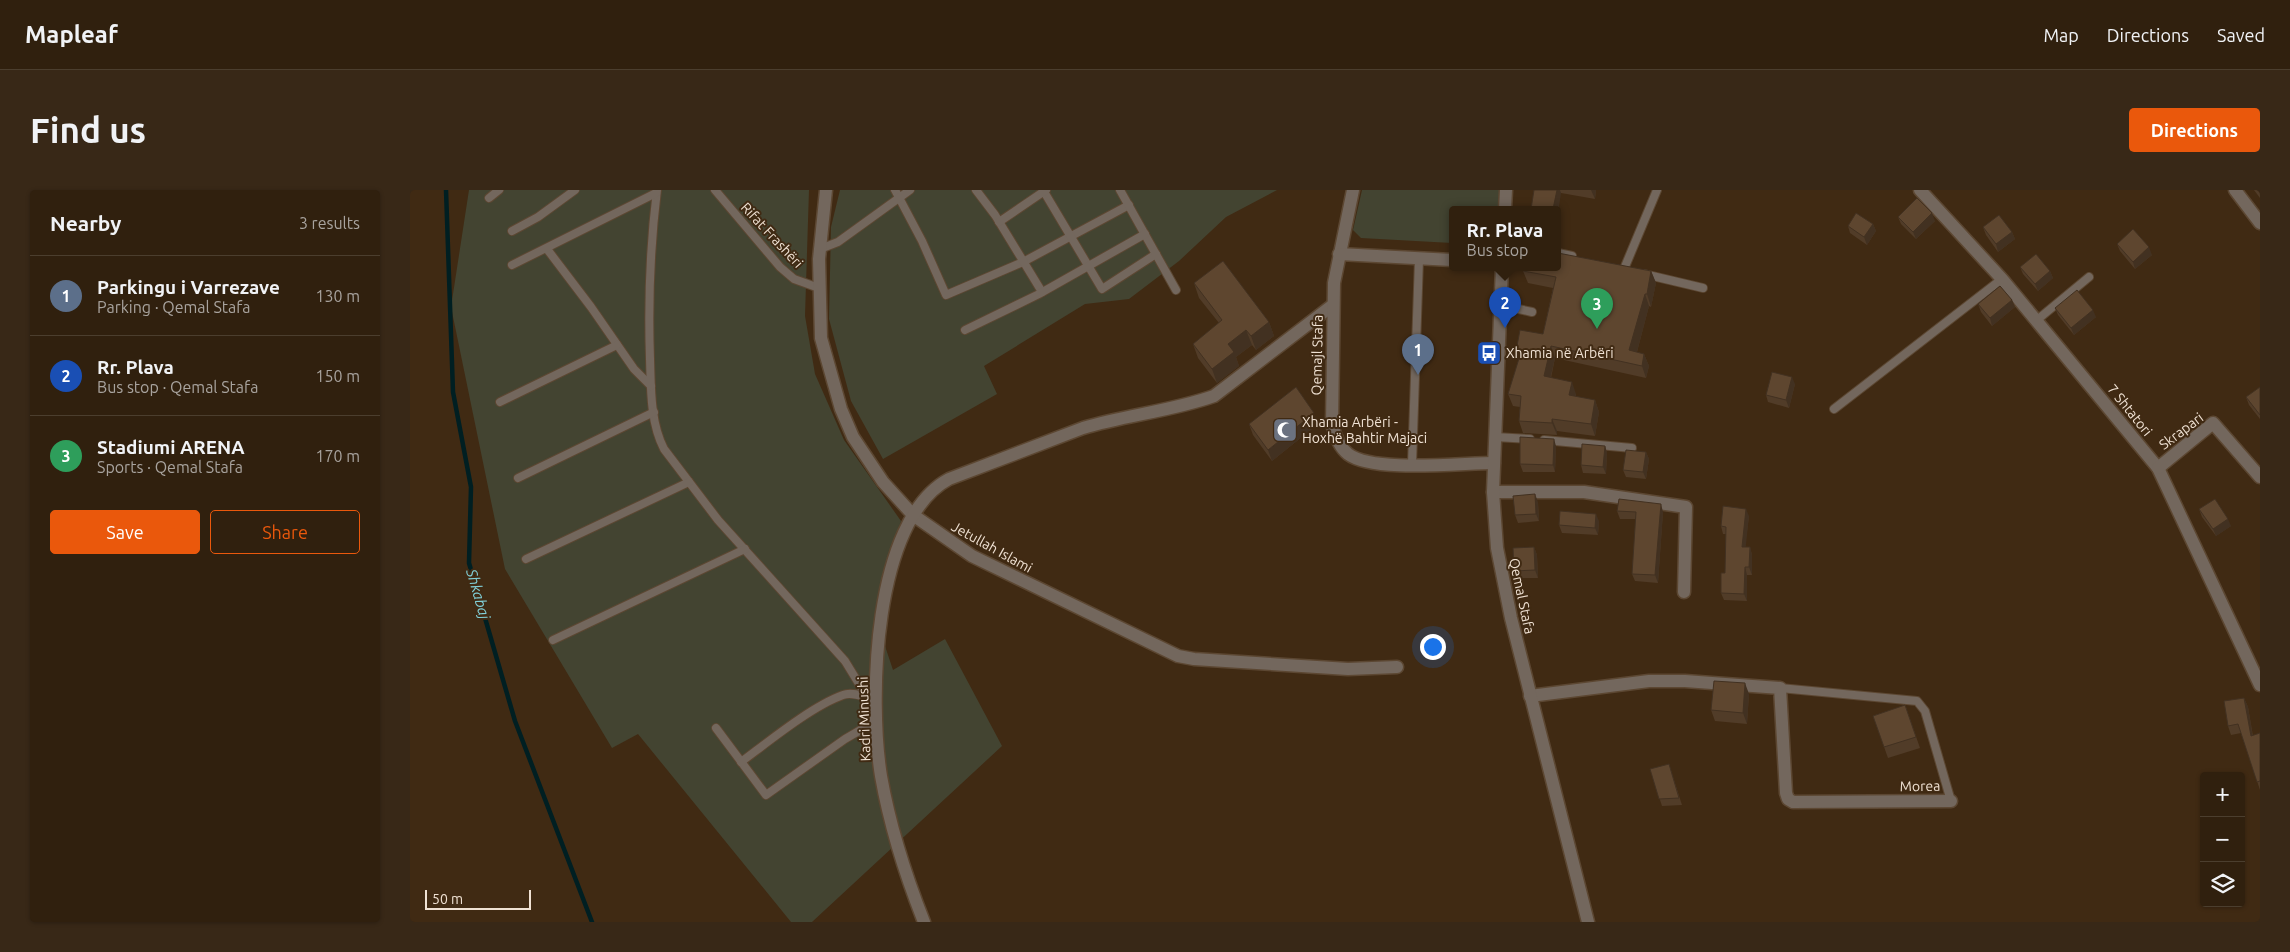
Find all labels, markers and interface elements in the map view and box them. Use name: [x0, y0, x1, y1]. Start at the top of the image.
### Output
text: Mapleaf: [25, 21, 118, 48]
text: Map: [2043, 25, 2079, 45]
text: Directions: [2107, 25, 2189, 45]
text: Saved: [2217, 25, 2265, 45]
button: Directions: [2129, 108, 2260, 152]
text: Find us: [30, 110, 146, 150]
street label: Rifat Frashëri: [738, 199, 806, 271]
popup: [1449, 206, 1561, 271]
text: Nearby: [50, 211, 121, 235]
text: 3 results: [299, 214, 360, 232]
text: Rr. Plava: [1467, 219, 1543, 241]
text: Bus stop: [1467, 241, 1528, 259]
text: Parkingu i Varrezave: [97, 276, 280, 298]
text: 1: [61, 287, 71, 305]
text: 130 m: [315, 287, 360, 305]
pin: 2: [1489, 287, 1521, 328]
pin: 3: [1581, 288, 1613, 329]
text: Parking · Qemal Stafa: [97, 298, 251, 316]
street label: Qemajl Stafa: [1308, 315, 1326, 395]
pin: 1: [1402, 334, 1434, 375]
bus stop icon: Xhamia në Arbëri: [1476, 340, 1502, 366]
place label: Xhamia në Arbëri: [1506, 345, 1614, 361]
text: Rr. Plava: [97, 356, 174, 378]
text: 2: [61, 367, 71, 385]
text: 150 m: [315, 367, 360, 385]
text: Bus stop · Qemal Stafa: [97, 378, 258, 396]
street label: 7 Shtatori: [2104, 381, 2156, 439]
street label: Skrapari: [2156, 409, 2206, 453]
place label: Xhamia Arbëri - Hoxhë Bahtir Majaci: [1302, 414, 1427, 446]
mosque icon: Xhamia Arbëri - Hoxhë Bahtir Majaci: [1272, 417, 1298, 443]
text: Stadiumi ARENA: [97, 436, 245, 458]
text: 3: [61, 447, 71, 465]
text: 170 m: [315, 447, 360, 465]
text: Sports · Qemal Stafa: [97, 458, 243, 476]
button: Save: [50, 510, 200, 554]
button: Share: [210, 510, 360, 554]
street label: Jetullah Islami: [949, 518, 1035, 576]
street label: Qemal Stafa: [1506, 557, 1538, 635]
water label: Shkabaj: [463, 566, 494, 622]
your location: [1420, 634, 1446, 660]
street label: Kadri Minushi: [855, 676, 873, 762]
map controls: [2200, 772, 2245, 907]
button: +: [2200, 772, 2245, 817]
street label: Morea: [1900, 778, 1940, 794]
button: −: [2200, 817, 2245, 862]
button: layers: [2200, 862, 2245, 907]
scale bar: [425, 887, 531, 910]
text: 50 m: [432, 891, 463, 907]

